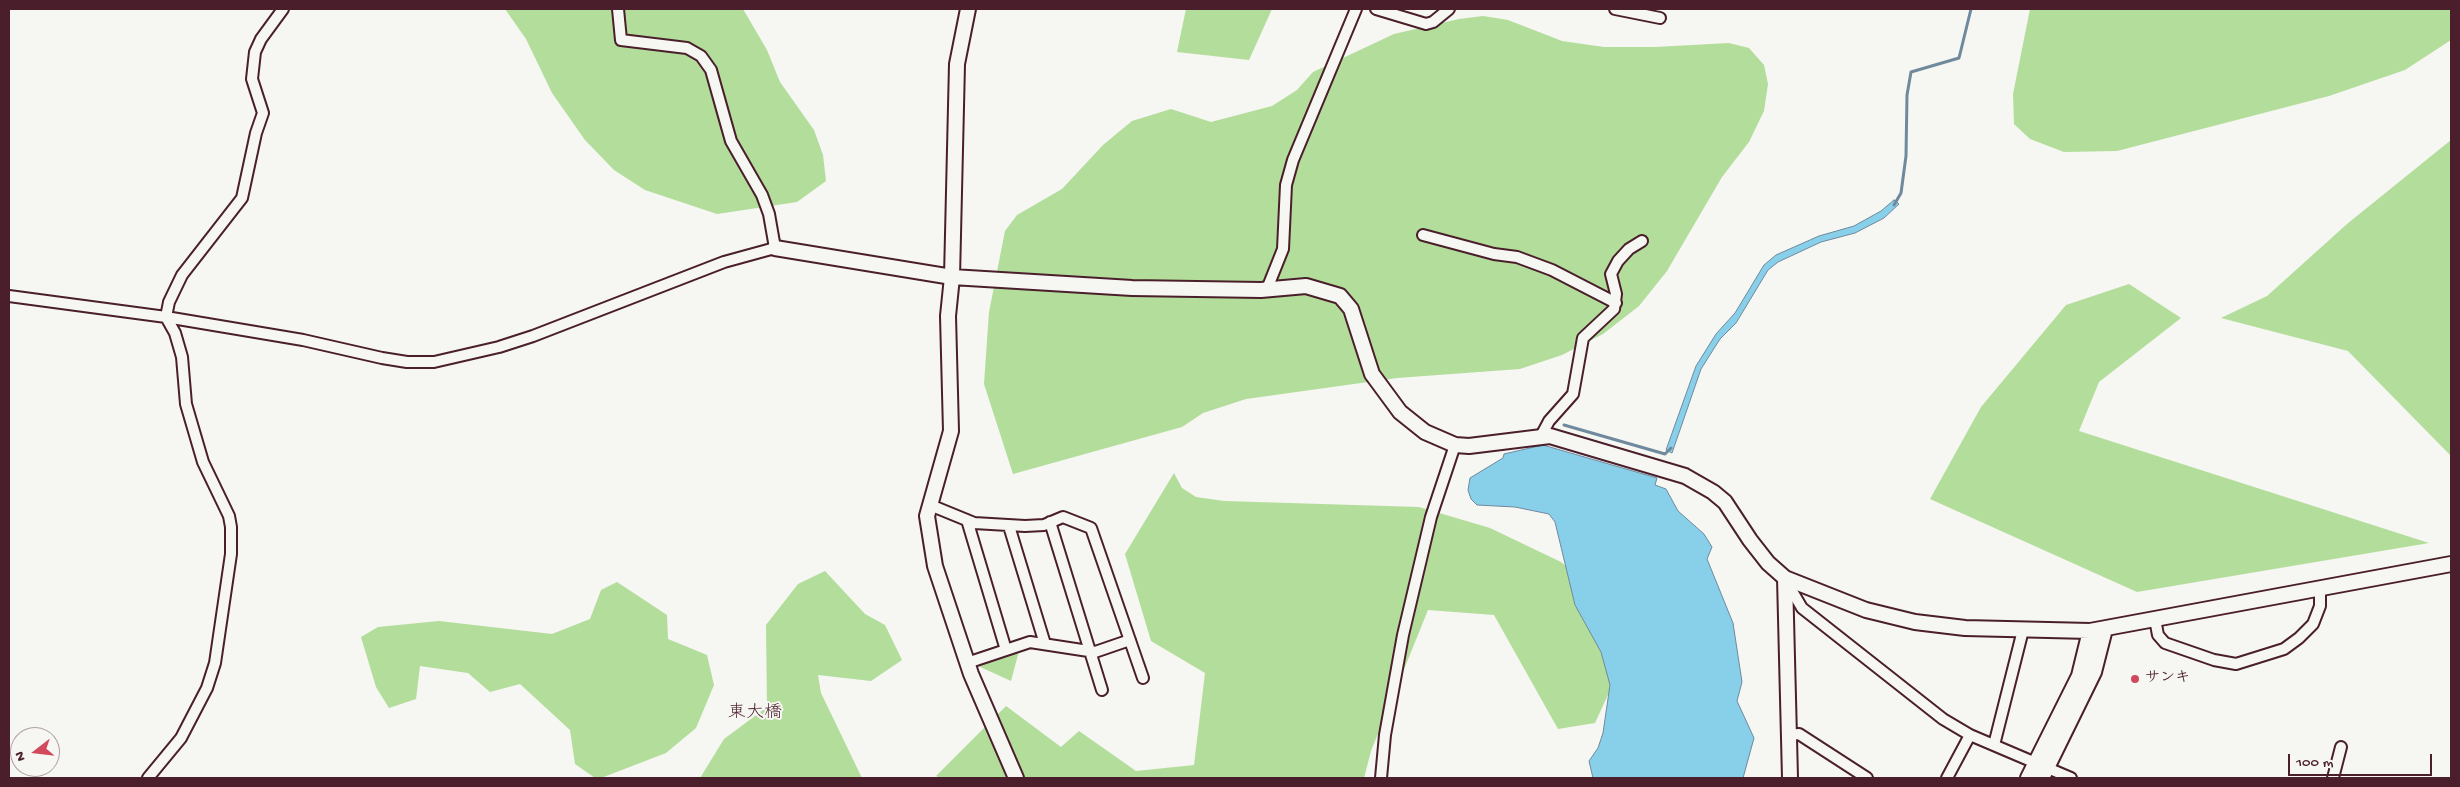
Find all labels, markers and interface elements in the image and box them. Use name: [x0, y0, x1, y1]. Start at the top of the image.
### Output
place label: サンキ: [2145, 670, 2190, 688]
marker: サンキ: [2129, 673, 2141, 685]
district label: 東大橋: [728, 703, 782, 725]
north arrow: [10, 727, 60, 777]
scale bar: [2290, 744, 2434, 776]
text: N: [12, 749, 30, 763]
text: 100 m: [2296, 754, 2333, 772]

